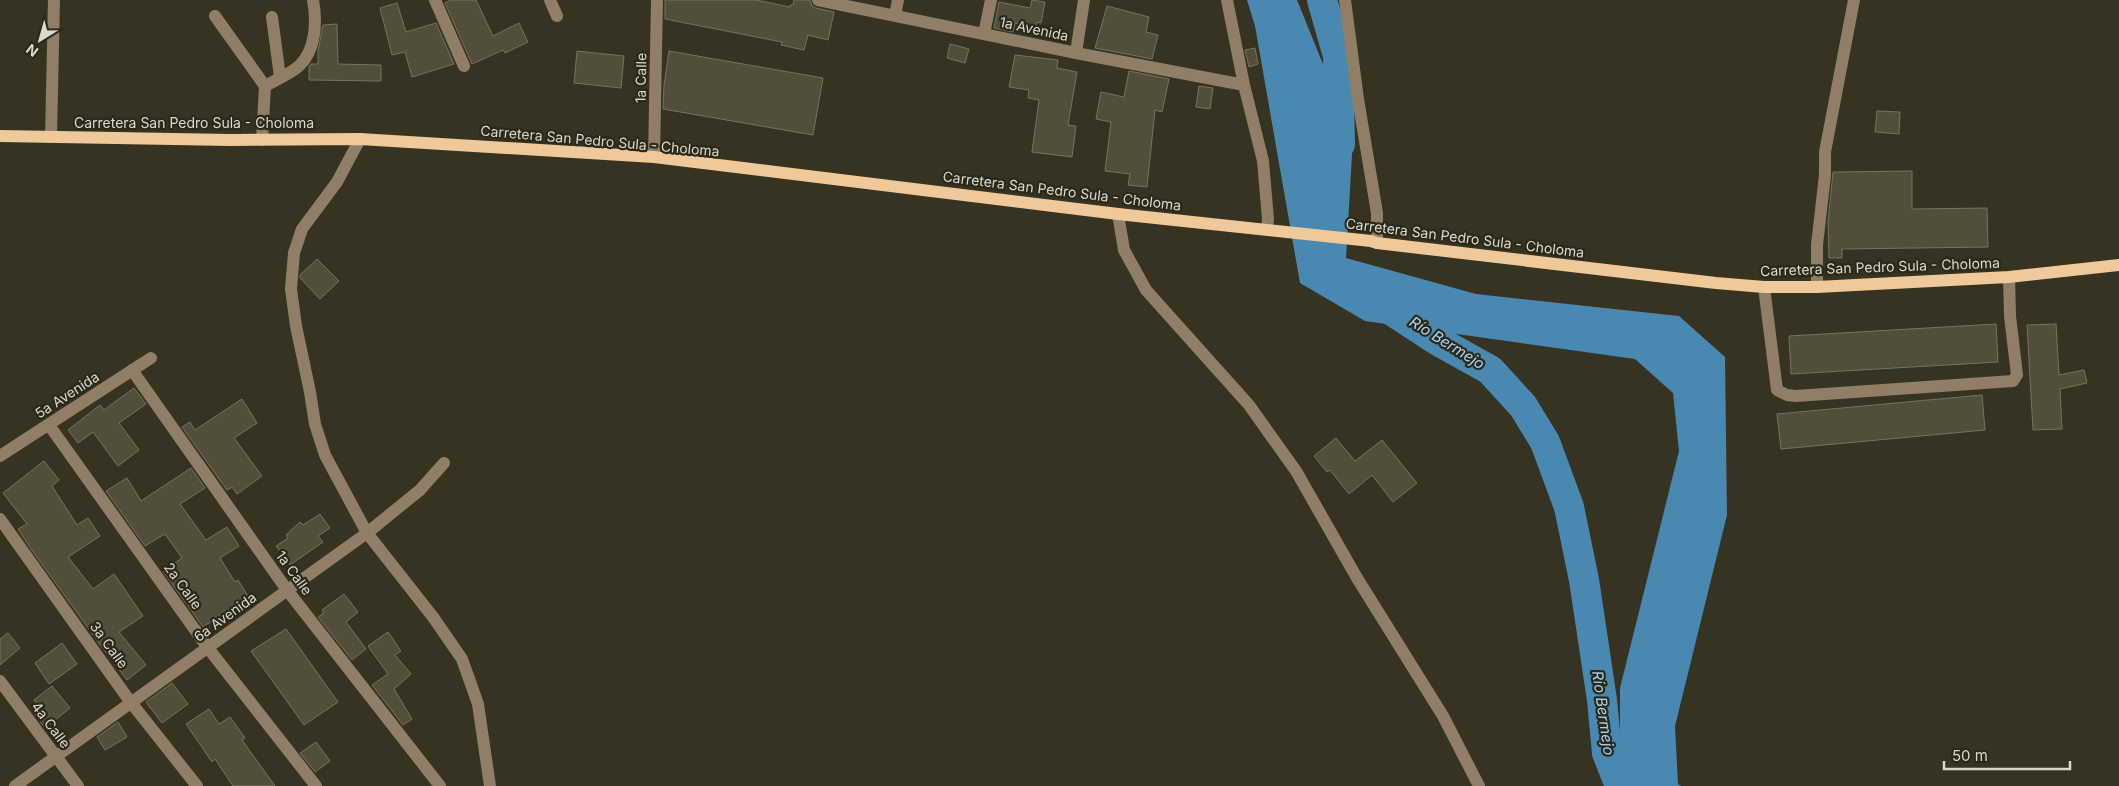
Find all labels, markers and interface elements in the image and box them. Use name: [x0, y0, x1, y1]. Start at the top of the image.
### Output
street label: 1a Avenida: [998, 13, 1070, 44]
north arrow: [15, 15, 65, 65]
text: N: [22, 41, 41, 61]
street label: 1a Calle: [632, 53, 649, 103]
street label: Carretera San Pedro Sula - Choloma: [74, 114, 314, 131]
street label: Carretera San Pedro Sula - Choloma: [480, 122, 720, 159]
street label: Carretera San Pedro Sula - Choloma: [942, 167, 1182, 214]
street label: Carretera San Pedro Sula - Choloma: [1345, 214, 1585, 261]
street label: Carretera San Pedro Sula - Choloma: [1760, 254, 2000, 279]
water label: Río Bermejo: [1406, 312, 1488, 373]
street label: 5a Avenida: [32, 368, 102, 422]
street label: 1a Calle: [273, 547, 316, 598]
street label: 2a Calle: [161, 559, 206, 612]
street label: 6a Avenida: [190, 588, 259, 645]
street label: 3a Calle: [87, 618, 132, 671]
water label: Río Bermejo: [1588, 669, 1619, 756]
street label: 4a Calle: [28, 698, 74, 751]
scale bar: [1944, 738, 2070, 770]
text: 50 m: [1952, 746, 1988, 765]

